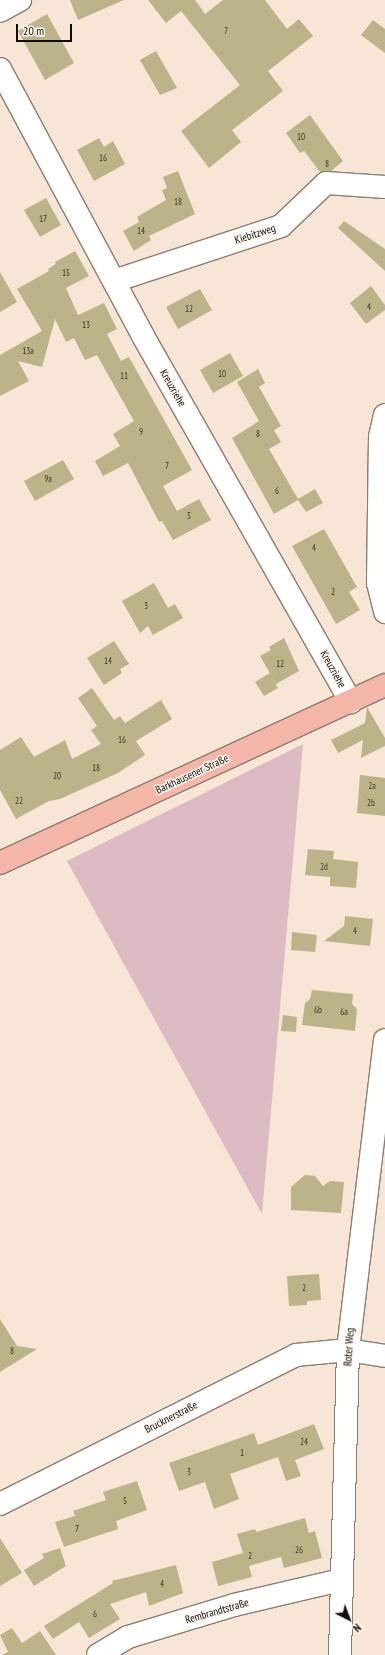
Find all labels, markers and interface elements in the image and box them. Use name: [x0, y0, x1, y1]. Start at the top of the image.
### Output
scale bar: [18, 16, 74, 42]
text: 20 m: [23, 23, 44, 38]
house number: 7: [224, 26, 228, 36]
house number: 10: [297, 132, 305, 142]
house number: 16: [99, 153, 107, 163]
house number: 8: [325, 159, 329, 169]
house number: 18: [174, 197, 182, 207]
house number: 17: [39, 214, 47, 224]
street label: Kiebitzweg: [233, 221, 277, 247]
house number: 14: [137, 226, 145, 236]
house number: 15: [62, 268, 70, 278]
house number: 4: [367, 302, 371, 312]
house number: 12: [185, 304, 193, 314]
house number: 13: [82, 320, 90, 330]
house number: 13a: [22, 346, 34, 356]
street label: Kreuzriehe: [157, 367, 189, 409]
house number: 10: [218, 369, 226, 379]
house number: 11: [120, 371, 128, 381]
house number: 9: [139, 427, 143, 437]
house number: 8: [256, 429, 260, 439]
house number: 7: [165, 461, 169, 471]
house number: 9a: [44, 474, 52, 484]
house number: 6: [275, 486, 279, 496]
house number: 5: [187, 511, 191, 521]
house number: 4: [312, 543, 316, 553]
house number: 2: [331, 587, 335, 597]
house number: 3: [144, 601, 148, 611]
street label: Kreuzriehe: [317, 648, 349, 690]
house number: 14: [104, 656, 112, 666]
house number: 12: [276, 659, 284, 669]
house number: 16: [118, 735, 126, 745]
street label: Barkhausener Straße: [153, 751, 231, 797]
house number: 18: [92, 763, 100, 773]
house number: 20: [53, 771, 61, 781]
house number: 2a: [368, 781, 376, 791]
house number: 22: [15, 796, 23, 806]
house number: 2b: [367, 798, 375, 808]
house number: 2d: [320, 862, 328, 872]
house number: 4: [353, 926, 357, 936]
house number: 6b: [314, 1005, 322, 1015]
house number: 6a: [340, 1007, 348, 1017]
house number: 2: [302, 1283, 306, 1293]
street label: Roter Weg: [341, 1327, 357, 1367]
house number: 8: [10, 1346, 14, 1356]
street label: Brucknerstraße: [142, 1398, 200, 1436]
house number: 24: [300, 1437, 308, 1447]
house number: 1: [240, 1448, 244, 1458]
house number: 3: [187, 1467, 191, 1477]
house number: 5: [123, 1496, 127, 1506]
house number: 7: [75, 1524, 79, 1534]
house number: 26: [295, 1545, 303, 1555]
house number: 2: [248, 1551, 252, 1561]
house number: 4: [160, 1579, 164, 1589]
street label: Rembrandtstraße: [184, 1596, 250, 1626]
north arrow: [329, 1599, 369, 1639]
house number: 6: [93, 1609, 97, 1619]
text: N: [350, 1621, 364, 1635]

